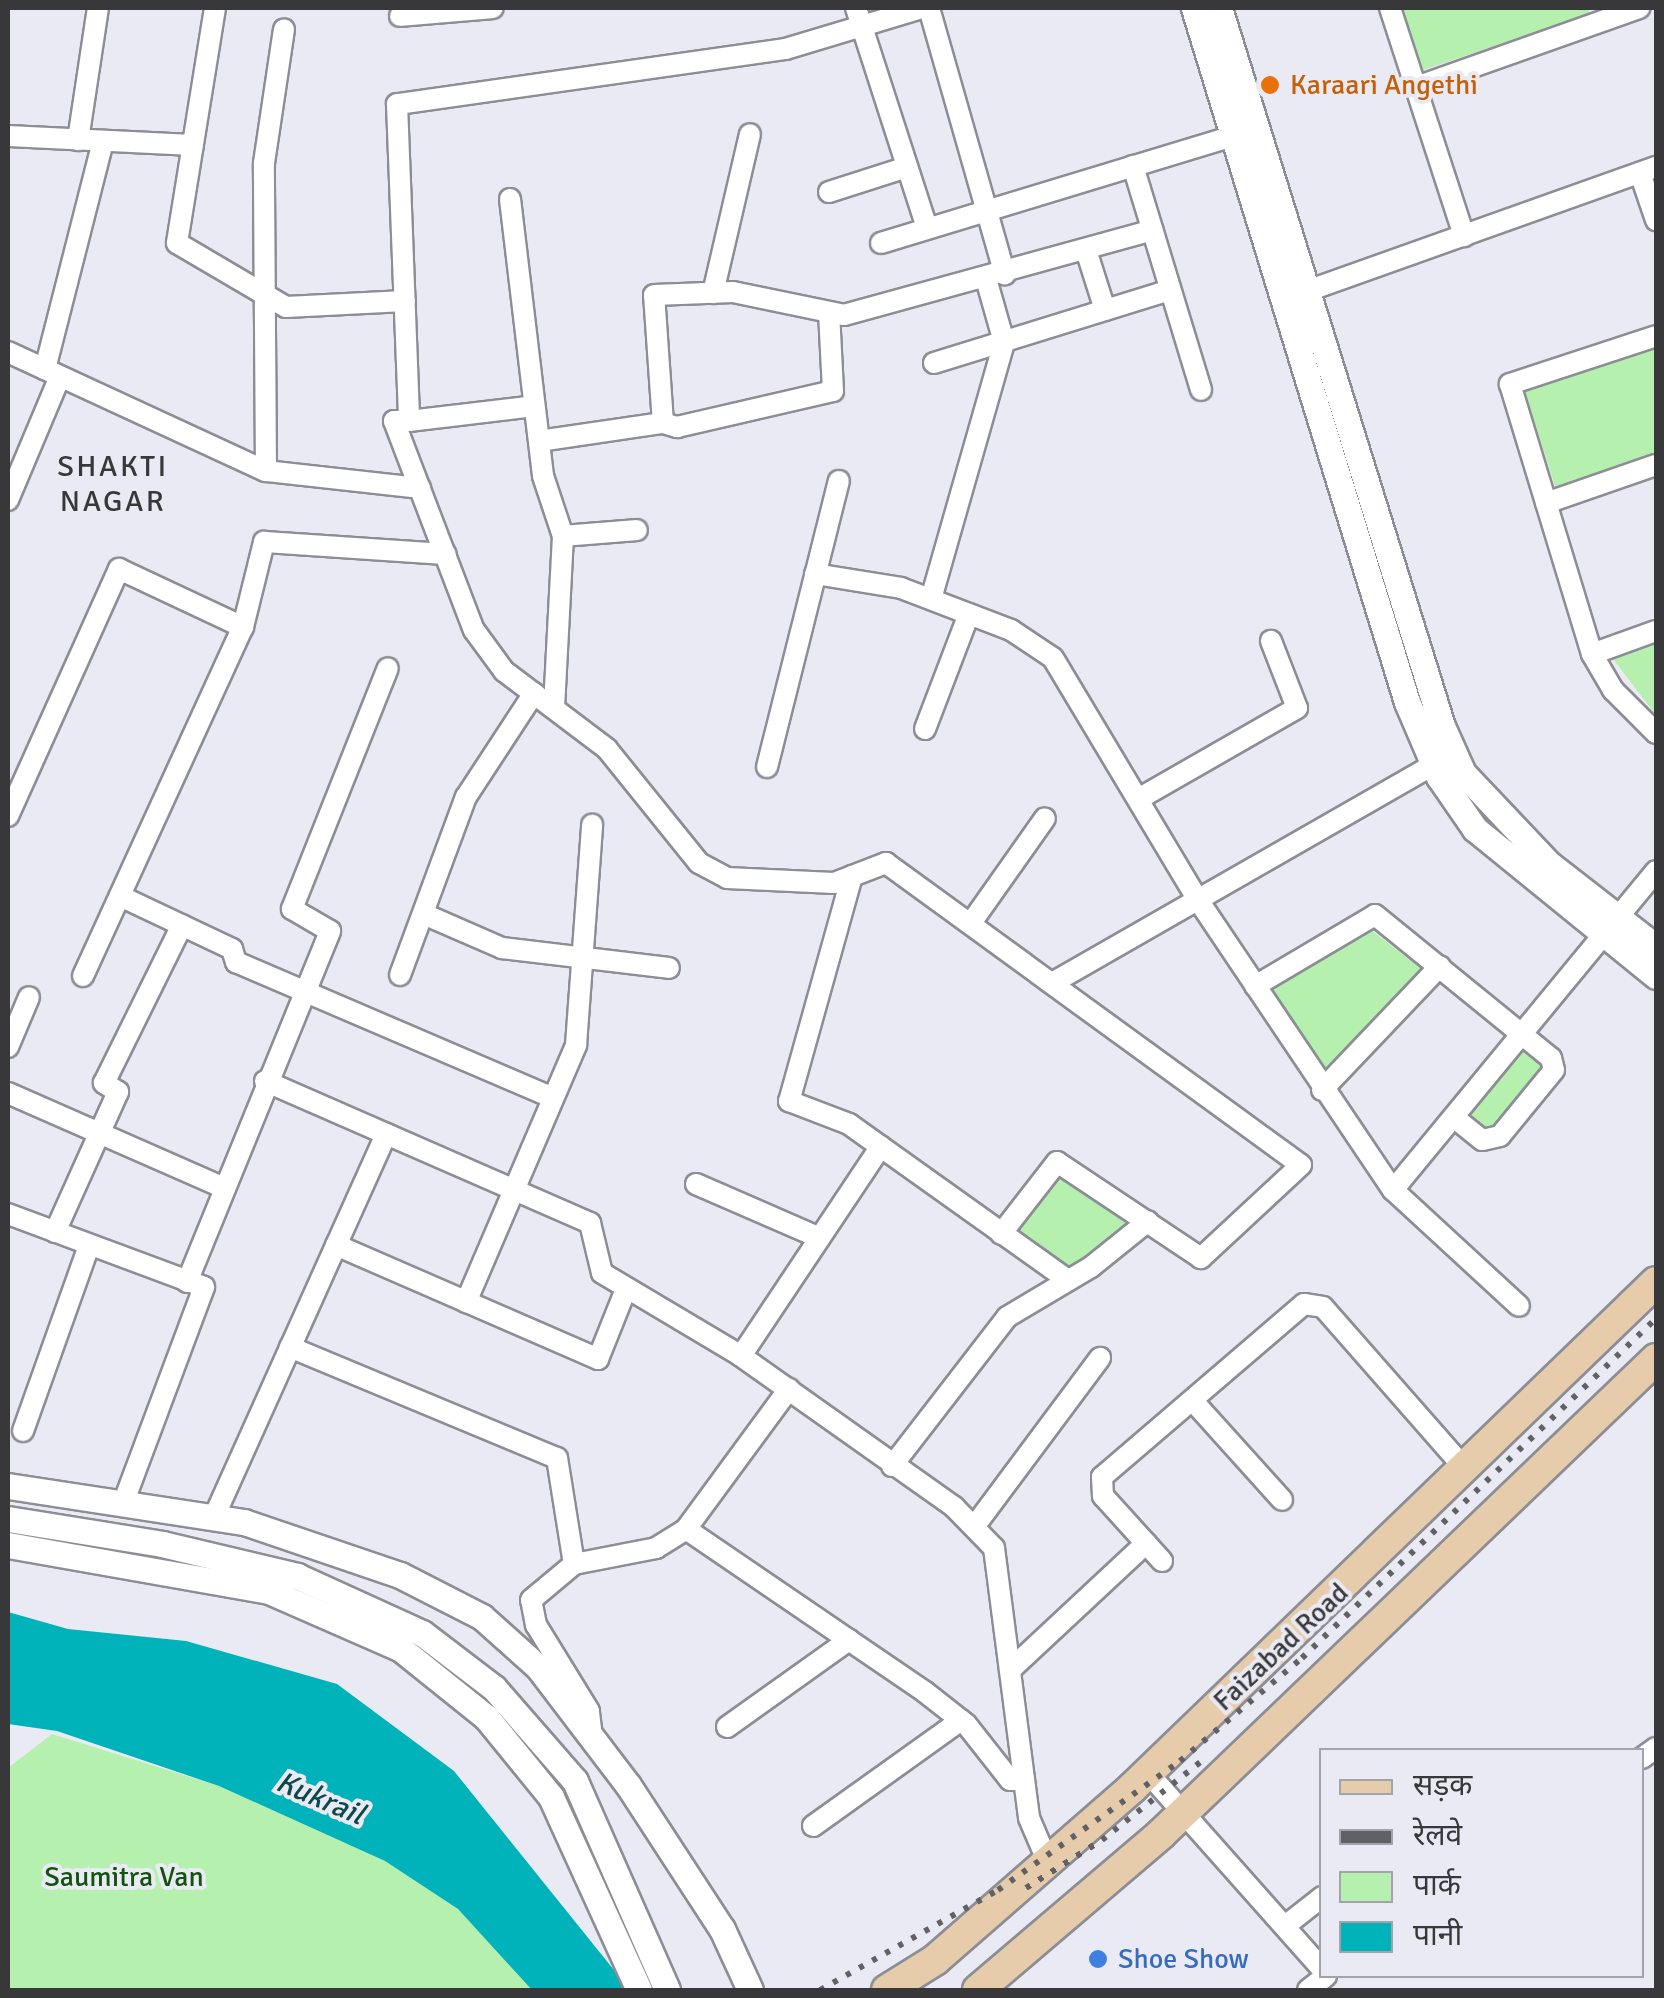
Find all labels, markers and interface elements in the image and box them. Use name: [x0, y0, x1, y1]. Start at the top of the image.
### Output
place label: Karaari Angethi: [1290, 68, 1478, 102]
marker: Karaari Angethi: [1259, 74, 1281, 96]
district label: SHAKTI NAGAR: [57, 449, 169, 520]
street label: Faizabad Road: [1207, 1576, 1355, 1718]
legend: [1319, 1748, 1644, 1978]
water label: Kukrail: [271, 1764, 369, 1834]
text: सड़क: [1413, 1767, 1472, 1804]
text: रेलवे: [1413, 1817, 1462, 1854]
park label: Saumitra Van: [44, 1860, 204, 1894]
text: पार्क: [1413, 1867, 1461, 1904]
text: पानी: [1413, 1917, 1462, 1954]
place label: Shoe Show: [1118, 1942, 1249, 1976]
marker: Shoe Show: [1087, 1948, 1109, 1970]

